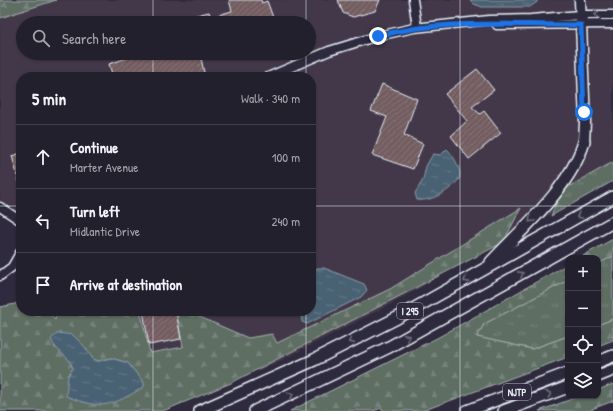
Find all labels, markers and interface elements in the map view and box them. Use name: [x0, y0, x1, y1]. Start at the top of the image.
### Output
one-way arrow: [594, 11, 600, 19]
search box: [16, 16, 316, 60]
icon: search: [30, 27, 52, 49]
route end: [369, 27, 387, 45]
text: Search here: [62, 28, 126, 49]
text: 5 min: [32, 87, 66, 110]
text: Walk · 340 m: [241, 89, 300, 107]
route start: [575, 103, 593, 121]
text: Continue: [70, 137, 118, 158]
icon: ahead: [32, 146, 54, 168]
text: 100 m: [272, 148, 300, 166]
text: Marter Avenue: [70, 158, 138, 176]
text: Turn left: [70, 201, 120, 222]
icon: left: [32, 210, 54, 232]
one-way arrow: [576, 211, 583, 218]
text: 240 m: [271, 212, 300, 230]
one-way arrow: [528, 215, 536, 223]
text: Midlantic Drive: [70, 222, 140, 240]
map controls: [565, 255, 601, 399]
button: +: [565, 255, 601, 291]
one-way arrow: [517, 271, 524, 279]
icon: arrive: [32, 274, 54, 296]
text: Arrive at destination: [70, 274, 182, 295]
one-way arrow: [463, 275, 470, 282]
button: −: [565, 291, 601, 327]
road number: I 295: [397, 303, 423, 319]
button: locate: [565, 327, 601, 363]
one-way arrow: [403, 334, 410, 342]
one-way arrow: [348, 336, 356, 344]
button: layers: [565, 363, 601, 399]
road number: NJTP: [503, 384, 531, 400]
one-way arrow: [545, 391, 552, 399]
one-way arrow: [286, 392, 294, 400]

